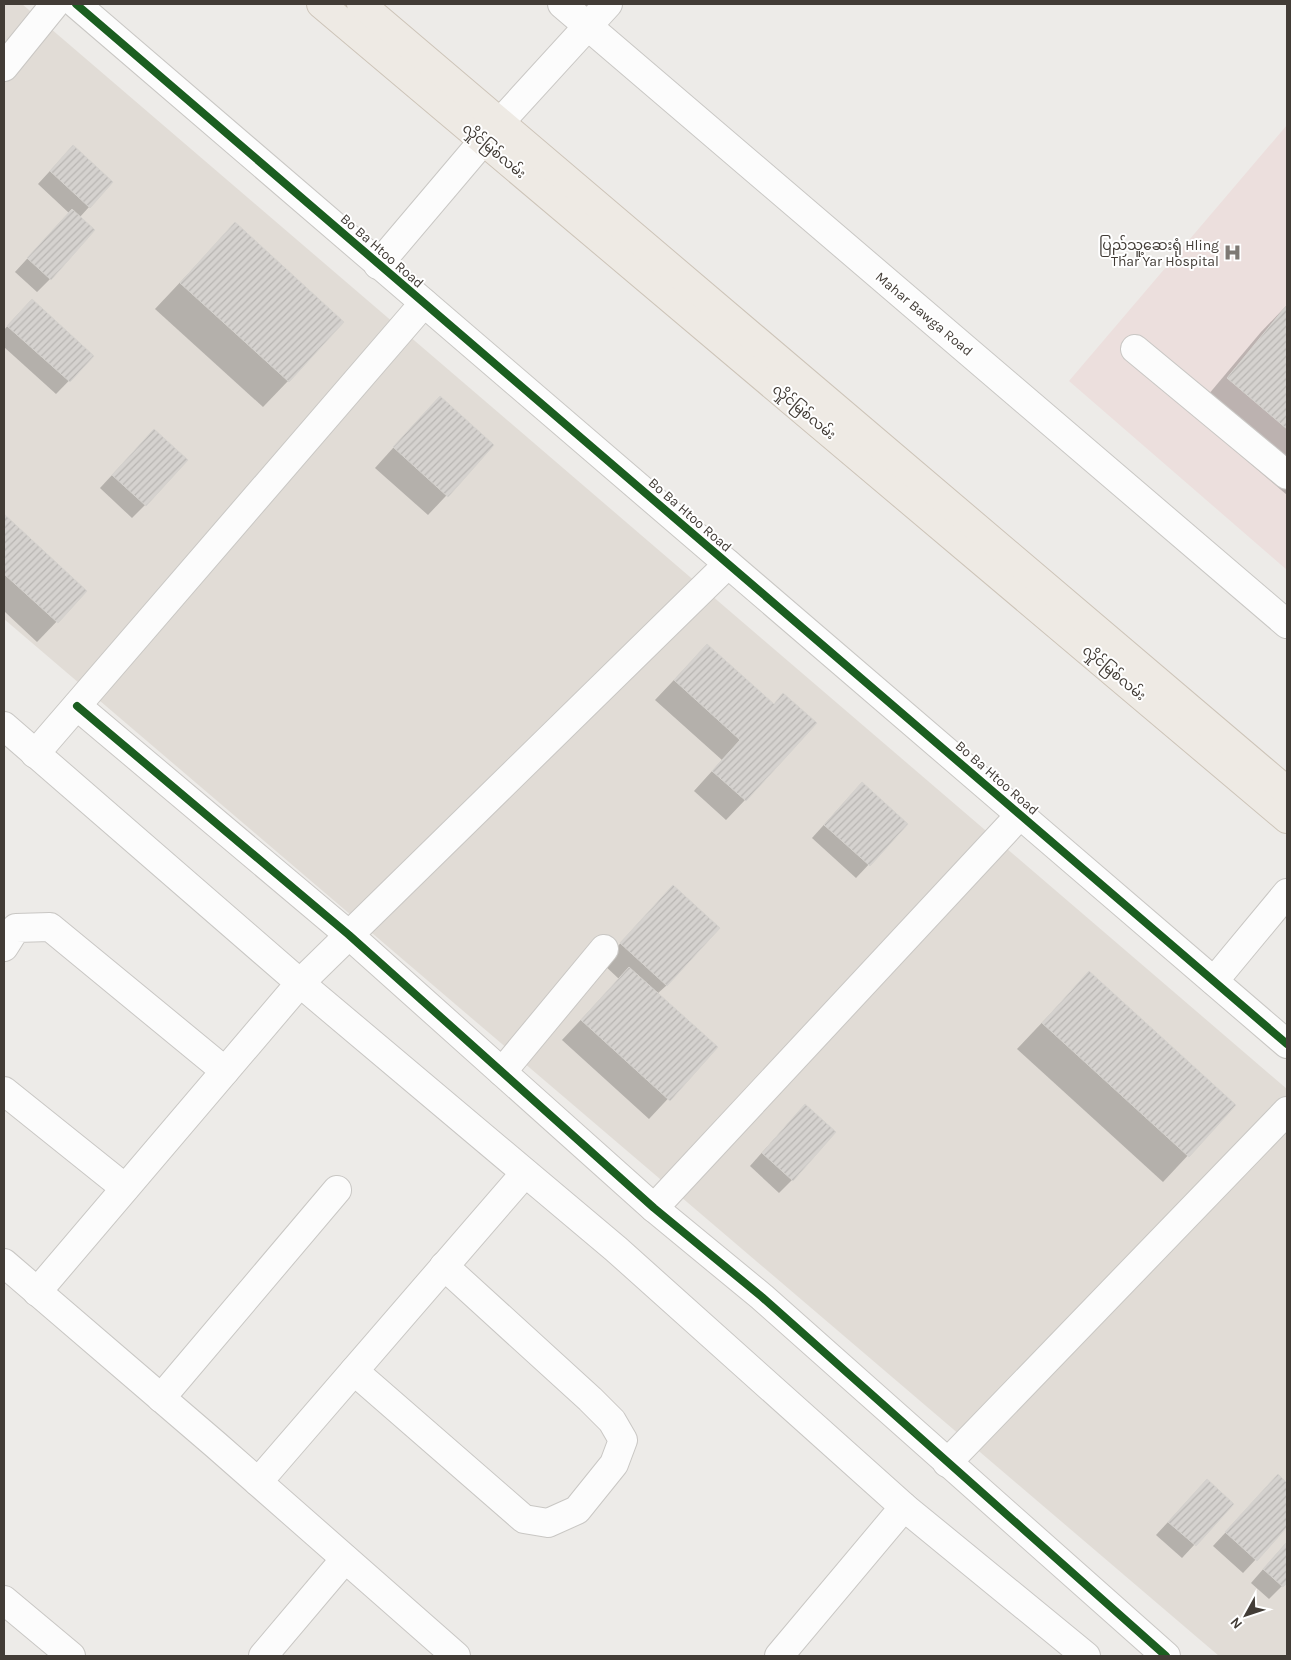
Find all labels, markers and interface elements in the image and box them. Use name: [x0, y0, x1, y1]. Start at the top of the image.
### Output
street label: လှိုင်မြစ်လမ်း: [457, 118, 530, 185]
street label: Bo Ba Htoo Road: [337, 210, 427, 292]
place label: ပြည်သူ့ဆေးရုံ Hling Thar Yar Hospital: [1099, 235, 1219, 270]
hospital icon: ပြည်သူ့ဆေးရုံ Hling Thar Yar Hospital: [1223, 243, 1243, 263]
street label: Mahar Bawga Road: [872, 268, 976, 360]
street label: လှိုင်မြစ်လမ်း: [767, 379, 840, 446]
street label: Bo Ba Htoo Road: [645, 474, 735, 556]
street label: လှိုင်မြစ်လမ်း: [1077, 640, 1150, 707]
street label: Bo Ba Htoo Road: [952, 737, 1042, 819]
north arrow: [1221, 1590, 1271, 1640]
text: N: [1227, 1614, 1246, 1632]

